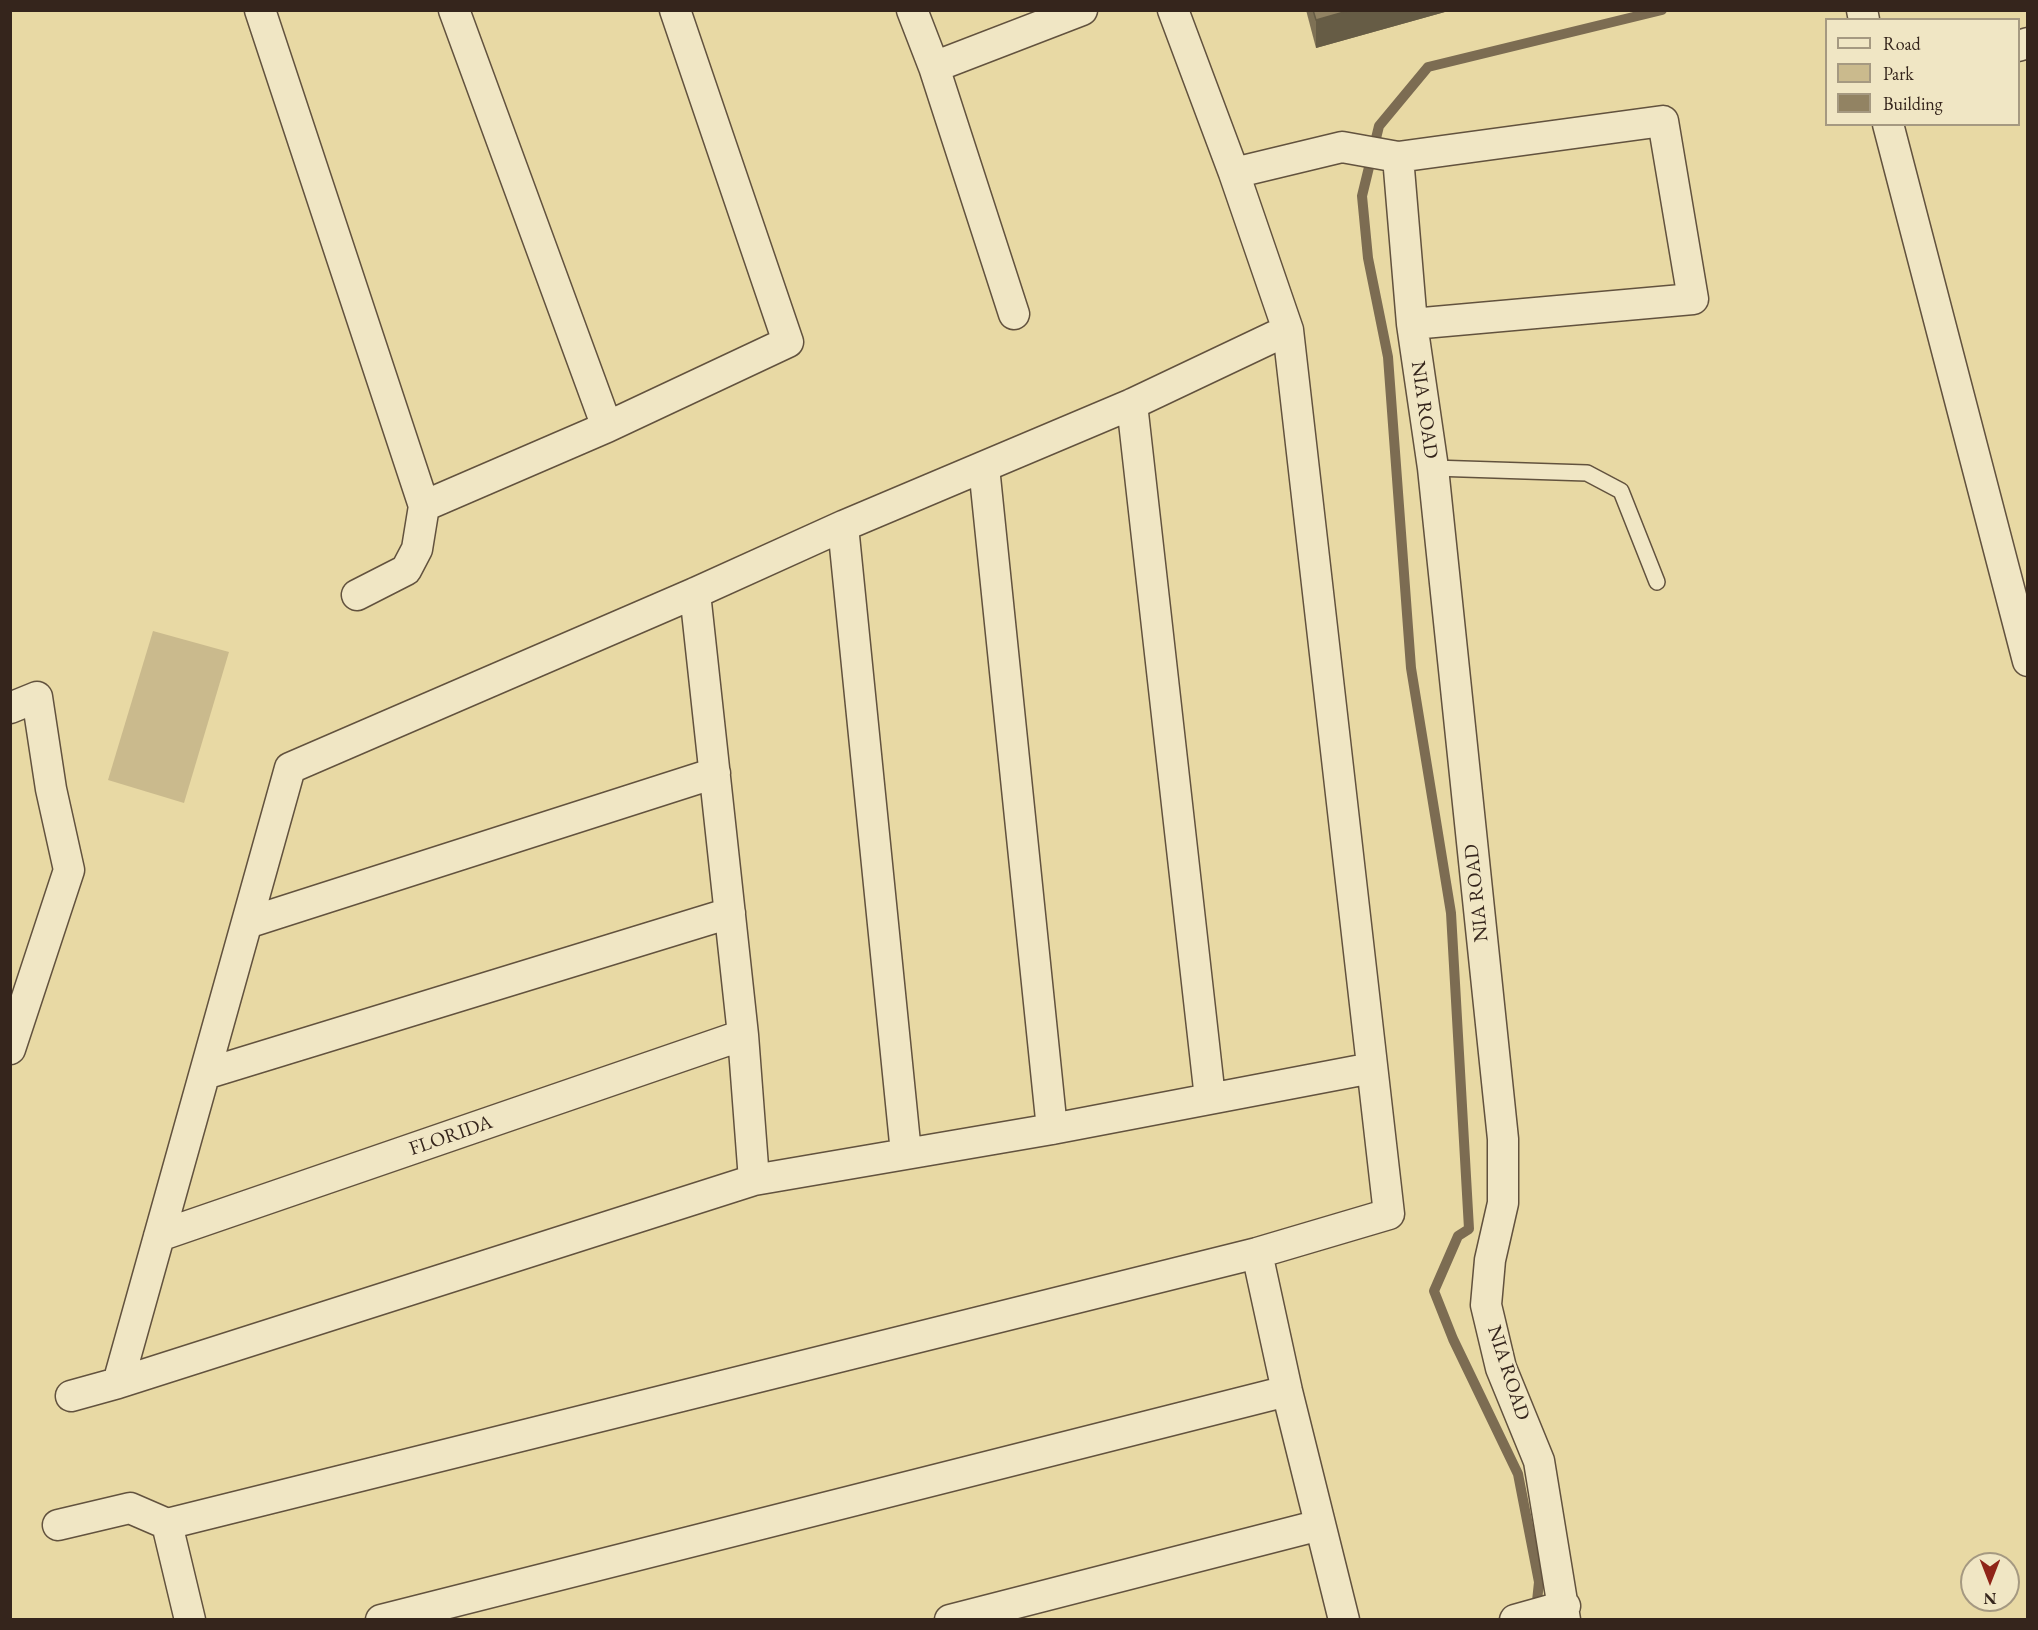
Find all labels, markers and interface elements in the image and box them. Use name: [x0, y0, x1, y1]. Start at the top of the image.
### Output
legend: [1825, 18, 2020, 126]
text: Road: [1883, 32, 1921, 55]
text: Park: [1883, 62, 1914, 85]
text: Building: [1883, 92, 1943, 115]
street label: NIA ROAD: [1405, 360, 1443, 460]
street label: NIA ROAD: [1460, 843, 1494, 943]
street label: FLORIDA: [406, 1111, 496, 1161]
street label: NIA ROAD: [1481, 1323, 1535, 1423]
north arrow: [1960, 1552, 2020, 1612]
text: N: [1984, 1588, 1996, 1609]

